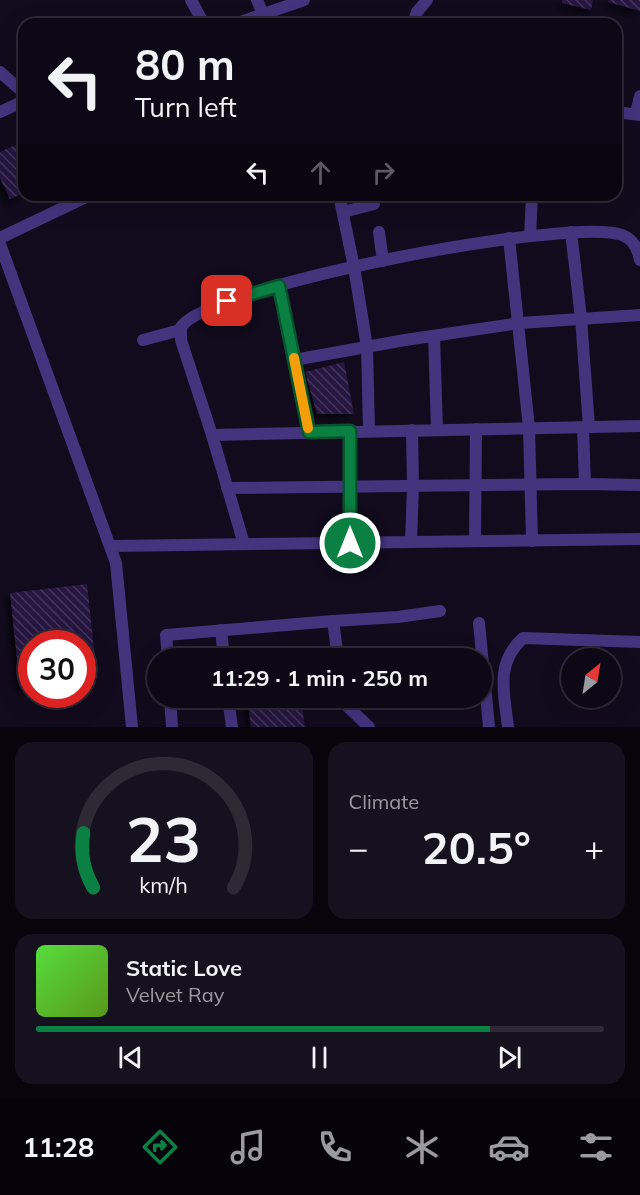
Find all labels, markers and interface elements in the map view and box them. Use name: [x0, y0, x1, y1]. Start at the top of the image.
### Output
text: 80 m: [135, 38, 235, 91]
icon: left: [36, 42, 114, 120]
text: Turn left: [135, 90, 237, 124]
icon: left: [241, 156, 274, 189]
icon: ahead: [304, 156, 337, 189]
icon: right: [367, 156, 400, 189]
pin: [201, 275, 252, 326]
icon: arrive: [210, 284, 243, 317]
position arrow: [318, 511, 382, 575]
speed limit sign: 30: [18, 630, 96, 708]
north arrow: [561, 648, 621, 708]
map controls: [561, 648, 621, 708]
text: 11:29 · 1 min · 250 m: [211, 664, 428, 692]
text: Climate: [349, 789, 419, 814]
text: 23: [126, 799, 201, 878]
text: 20.5°: [422, 819, 531, 875]
text: −: [349, 827, 368, 868]
text: +: [584, 827, 604, 868]
text: km/h: [139, 871, 188, 898]
text: Static Love: [126, 954, 242, 982]
text: Velvet Ray: [126, 982, 224, 1007]
icon: previous: [114, 1041, 147, 1074]
icon: pause: [303, 1041, 336, 1074]
icon: next: [493, 1041, 526, 1074]
icon: directions: [139, 1126, 181, 1168]
icon: music: [227, 1126, 269, 1168]
icon: phone: [314, 1126, 356, 1168]
icon: climate: [401, 1126, 443, 1168]
icon: car: [488, 1126, 530, 1168]
icon: filters: [575, 1126, 617, 1168]
text: 11:28: [23, 1130, 94, 1164]

